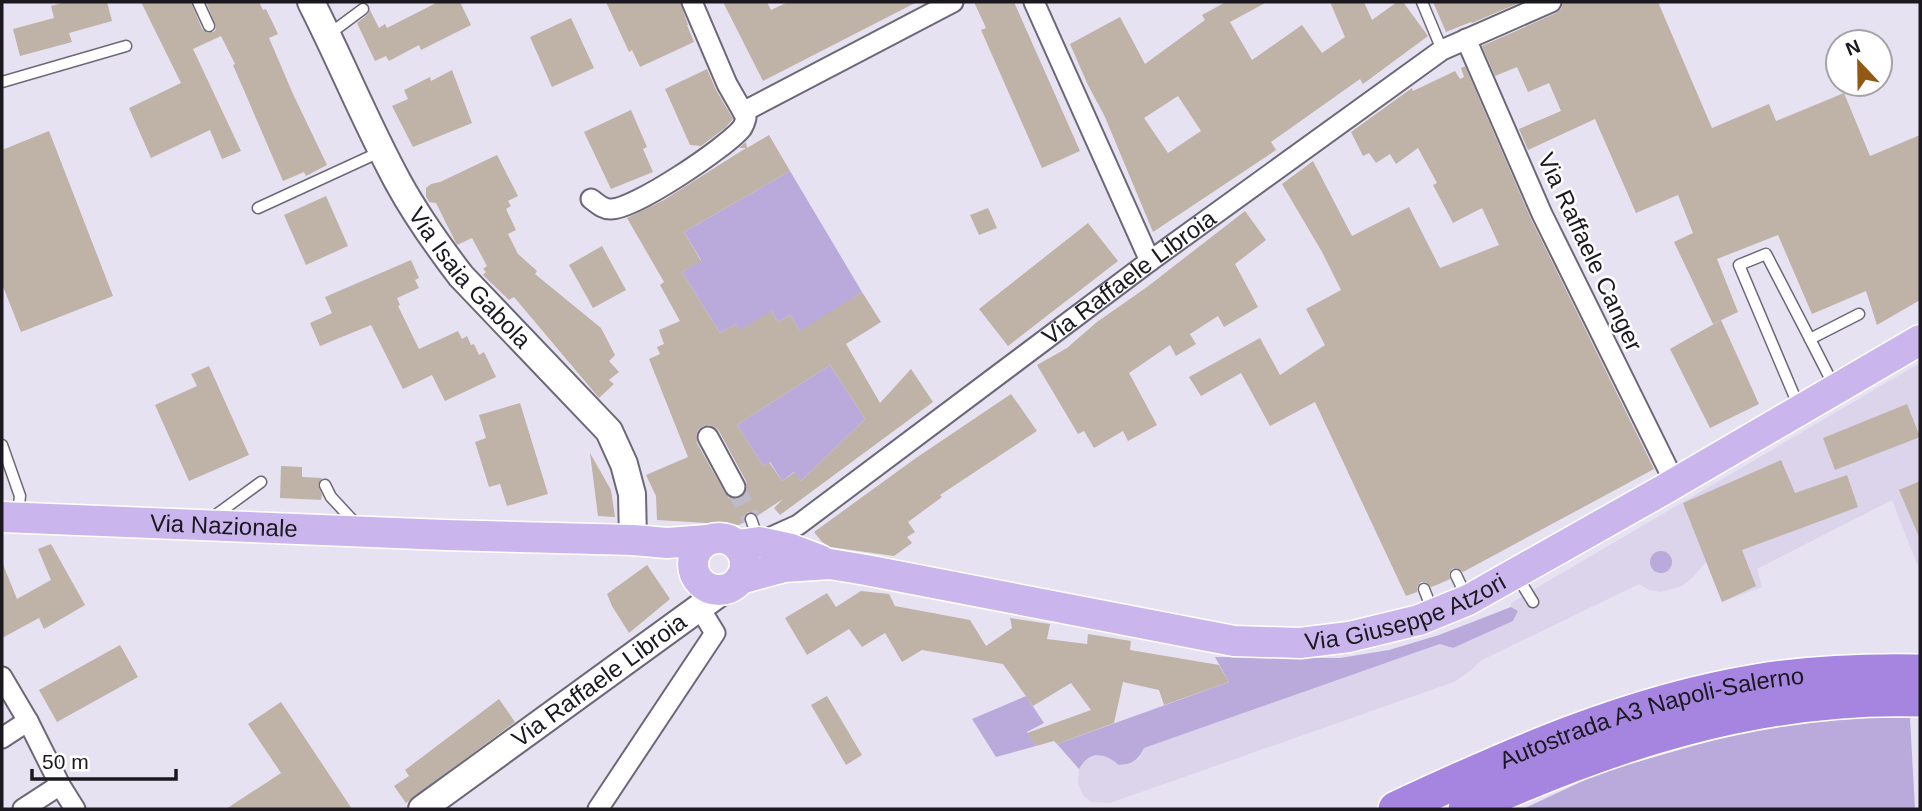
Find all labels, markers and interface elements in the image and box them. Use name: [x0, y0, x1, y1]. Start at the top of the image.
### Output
north arrow: [1824, 28, 1894, 98]
text: N: [1843, 35, 1863, 60]
street label: Via Raffaele Canger: [1533, 149, 1648, 355]
street label: Via Isaia Gabola: [403, 202, 537, 354]
street label: Via Raffaele Libroia: [1037, 204, 1221, 350]
street label: Via Nazionale: [149, 509, 298, 542]
street label: Via Giuseppe Atzori: [1303, 568, 1510, 655]
street label: Via Raffaele Libroia: [507, 607, 692, 752]
street label: Autostrada A3 Napoli-Salerno: [1495, 662, 1805, 774]
scale bar: [32, 738, 175, 782]
text: 50 m: [42, 750, 89, 773]

